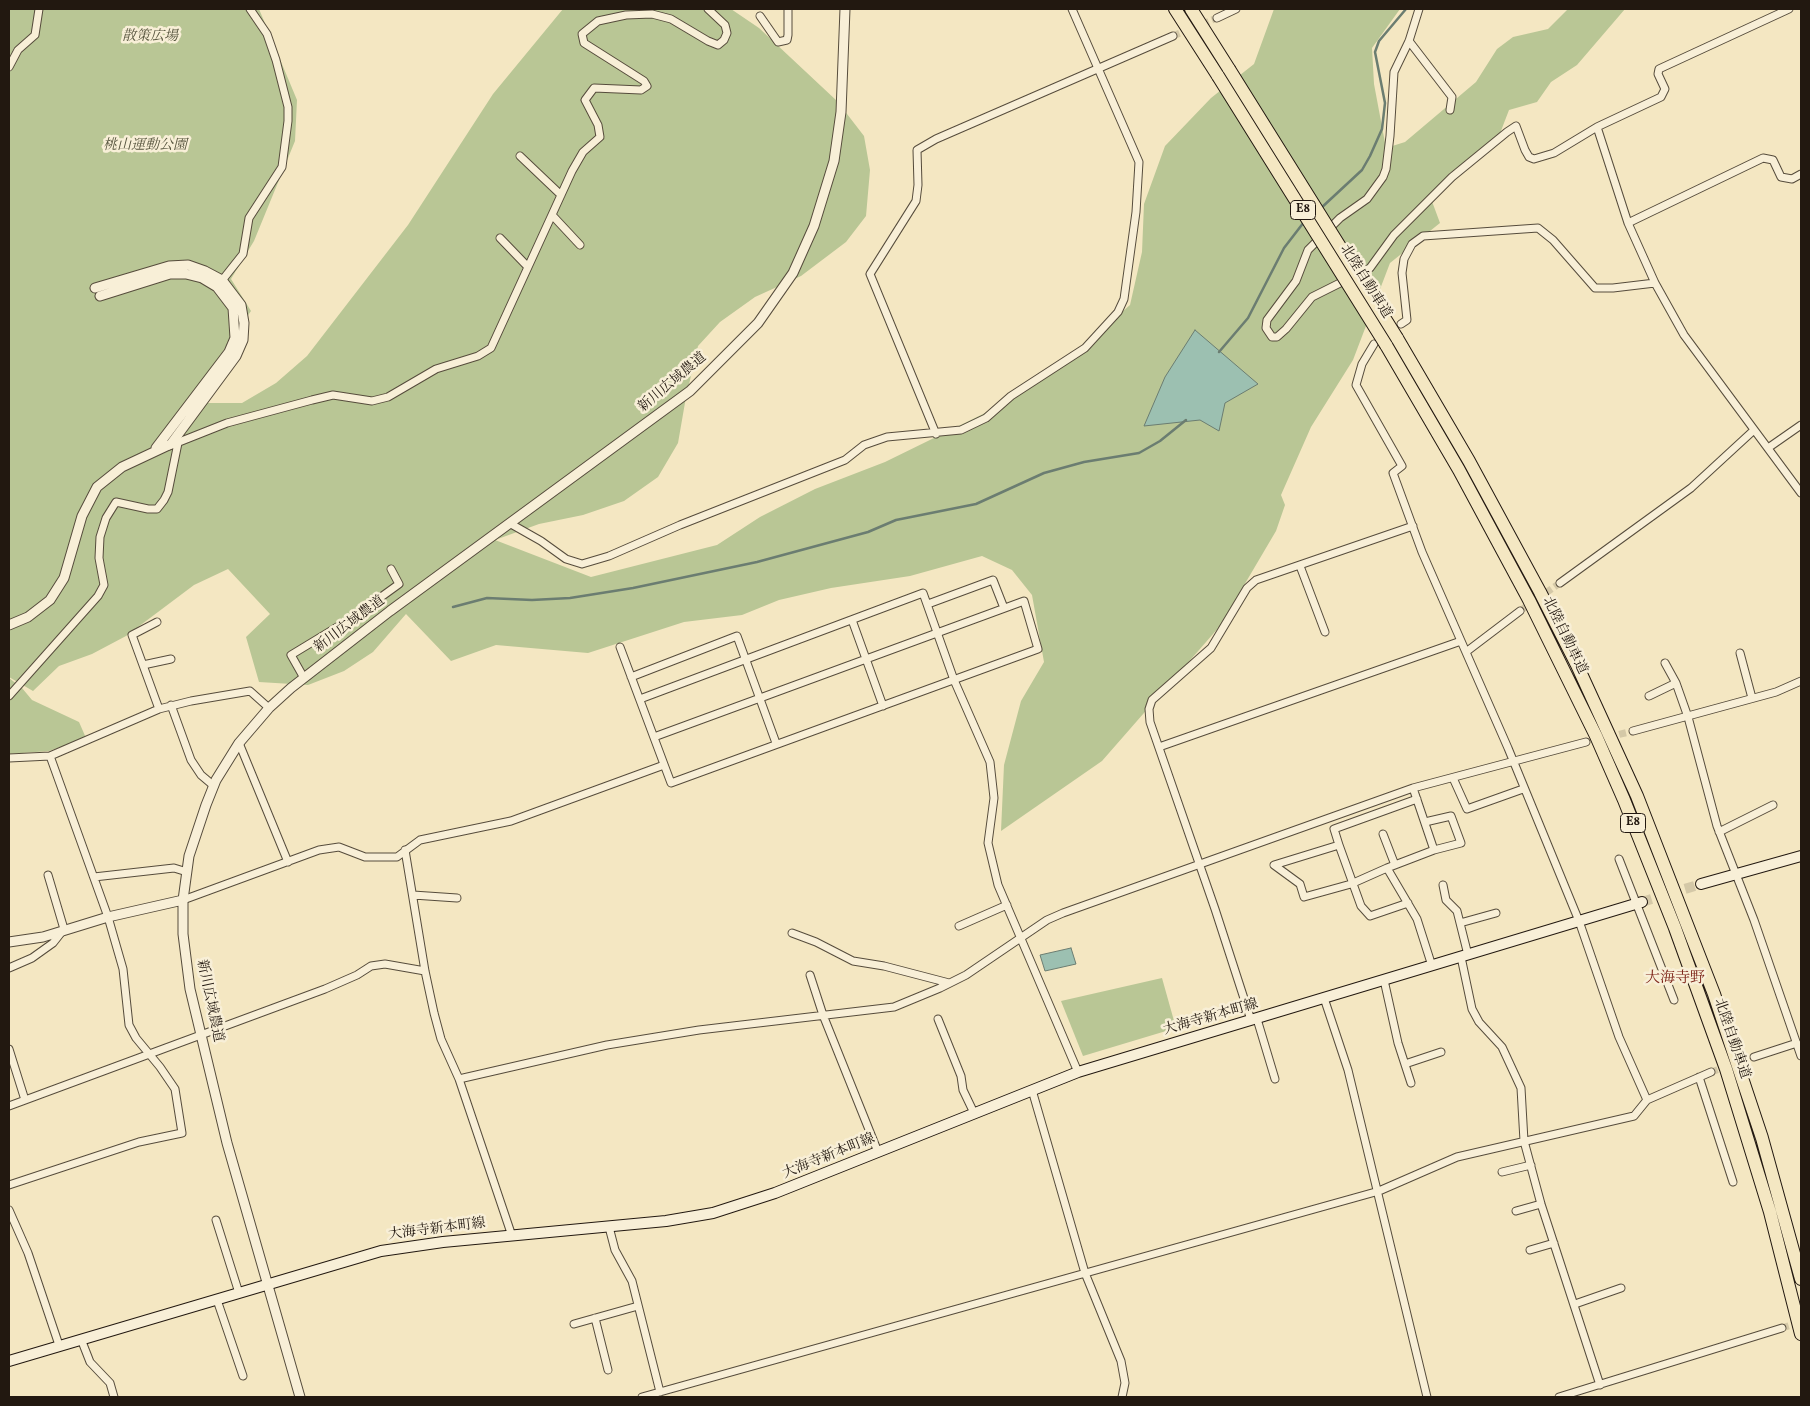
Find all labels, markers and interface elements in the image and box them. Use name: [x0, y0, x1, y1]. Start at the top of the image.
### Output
park label: 散策広場: [122, 29, 178, 45]
park label: 桃山運動公園: [103, 138, 187, 154]
road number: E8: [1290, 200, 1316, 220]
street label: 北陸自動車道: [1336, 242, 1394, 322]
street label: 新川広域農道: [635, 350, 711, 416]
street label: 新川広域農道: [311, 593, 389, 657]
street label: 北陸自動車道: [1538, 595, 1590, 677]
road number: E8: [1620, 814, 1646, 832]
street label: 新川広域農道: [192, 958, 226, 1044]
district label: 大海寺野: [1645, 970, 1705, 988]
street label: 大海寺新本町線: [1162, 996, 1260, 1040]
street label: 北陸自動車道: [1709, 997, 1753, 1081]
street label: 大海寺新本町線: [780, 1131, 878, 1183]
street label: 大海寺新本町線: [387, 1216, 487, 1244]

